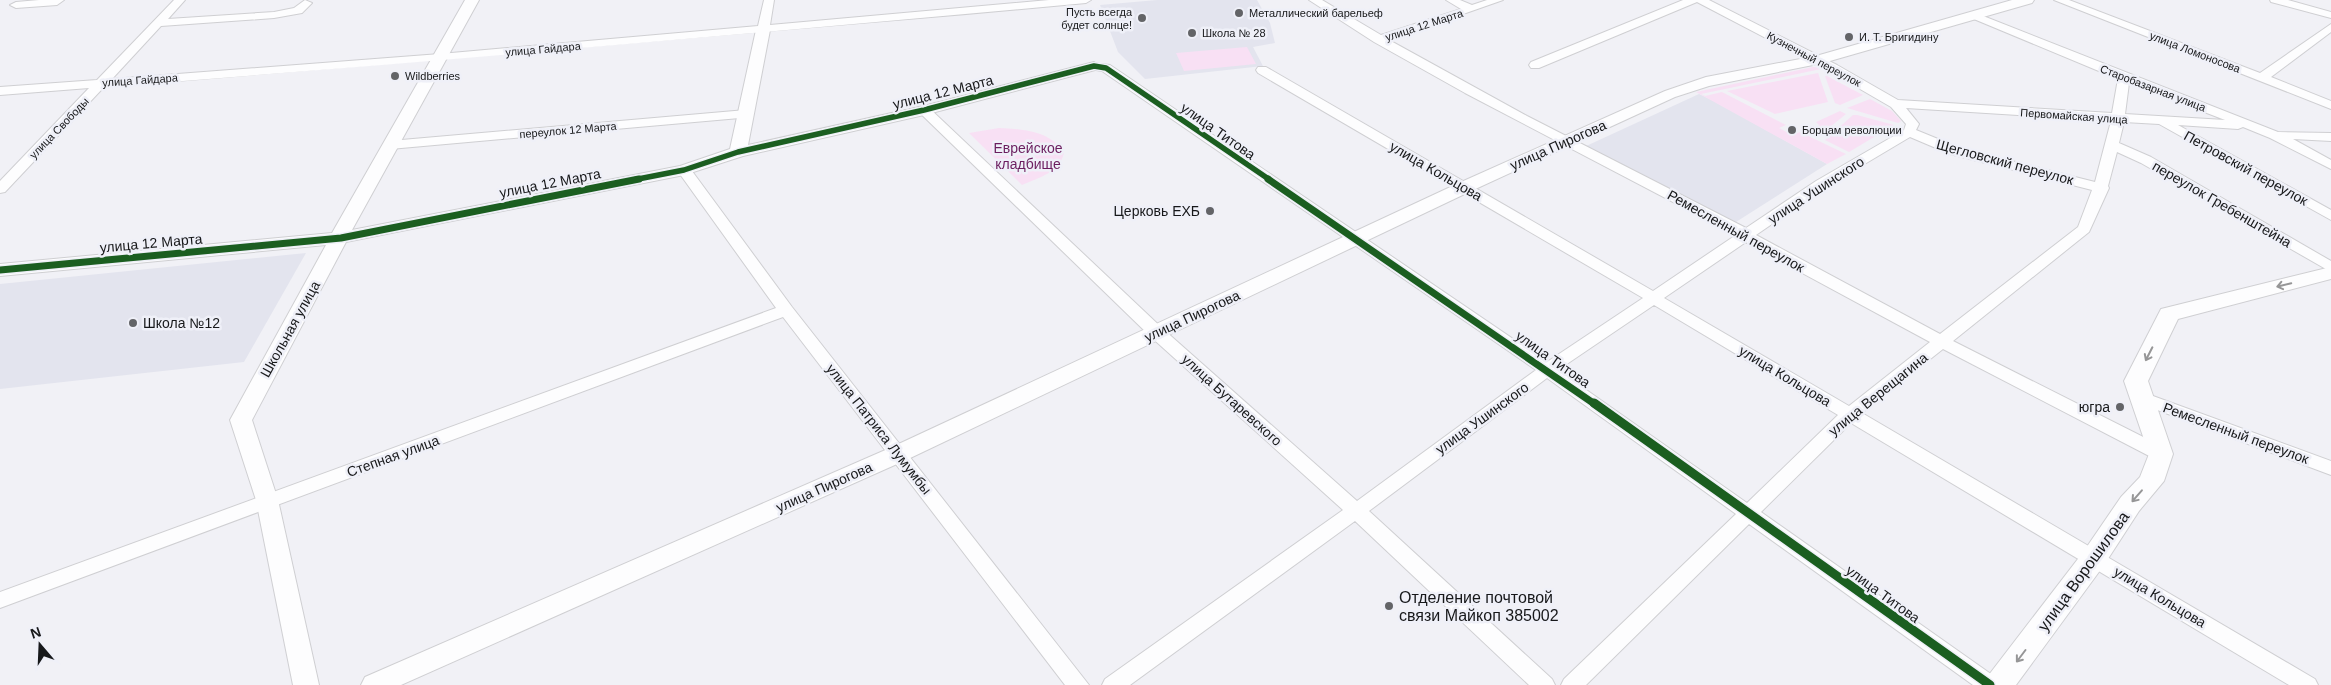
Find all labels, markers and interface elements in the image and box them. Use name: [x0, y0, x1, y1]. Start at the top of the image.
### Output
place label: Пусть всегда будет солнце!: [1061, 6, 1133, 31]
marker: Металлический барельеф: [1233, 7, 1245, 19]
place label: Металлический барельеф: [1249, 7, 1383, 19]
street label: улица 12 Марта: [1384, 7, 1465, 43]
marker: Пусть всегда будет солнце!: [1136, 12, 1148, 24]
marker: Школа № 28: [1186, 27, 1198, 39]
place label: Школа № 28: [1202, 27, 1266, 39]
street label: Кузнечный переулок: [1765, 29, 1863, 89]
street label: улица Ломоносова: [2148, 29, 2243, 75]
marker: И. Т. Бригидину: [1843, 31, 1855, 43]
place label: И. Т. Бригидину: [1859, 31, 1939, 43]
street label: улица Гайдара: [505, 40, 582, 58]
street label: Старобазарная улица: [2099, 62, 2208, 114]
marker: Wildberries: [389, 70, 401, 82]
place label: Wildberries: [405, 70, 461, 82]
street label: улица Гайдара: [102, 71, 179, 89]
street label: улица 12 Марта: [891, 72, 995, 112]
street label: улица Свободы: [27, 95, 91, 161]
street label: улица Титова: [1178, 99, 1258, 163]
street label: Первомайская улица: [2020, 106, 2129, 126]
street label: улица Пирогова: [1507, 117, 1609, 173]
street label: переулок 12 Марта: [519, 120, 618, 140]
marker: Борцам революции: [1786, 124, 1798, 136]
place label: Борцам революции: [1802, 124, 1902, 136]
street label: Петровский переулок: [2181, 127, 2311, 209]
street label: Щегловский переулок: [1935, 136, 2076, 188]
street label: улица Кольцова: [1387, 138, 1485, 204]
park label: Еврейское кладбище: [993, 140, 1063, 172]
street label: улица Ушинского: [1765, 153, 1867, 227]
street label: переулок Гребенштейна: [2150, 158, 2295, 250]
street label: улица 12 Марта: [498, 165, 602, 201]
street label: Ремесленный переулок: [1665, 187, 1808, 276]
place label: Церковь ЕХБ: [1114, 203, 1200, 219]
marker: Церковь ЕХБ: [1204, 205, 1216, 217]
street label: улица 12 Марта: [99, 231, 203, 255]
street label: Школьная улица: [257, 278, 323, 380]
one-way arrow: [2276, 281, 2292, 290]
street label: улица Пирогова: [1142, 287, 1242, 345]
place label: Школа №12: [143, 315, 220, 331]
marker: Школа №12: [127, 317, 139, 329]
street label: улица Титова: [1513, 327, 1593, 391]
street label: улица Кольцова: [1736, 342, 1834, 410]
one-way arrow: [2144, 346, 2154, 361]
street label: улица Верещагина: [1825, 349, 1931, 439]
street label: улица Бутаревского: [1179, 351, 1285, 449]
street label: улица Патриса Лумумбы: [823, 361, 935, 497]
street label: улица Ушинского: [1432, 379, 1532, 457]
place label: югра: [2079, 399, 2110, 415]
street label: Ремесленный переулок: [2161, 399, 2312, 467]
marker: югра: [2114, 401, 2126, 413]
street label: Степная улица: [345, 432, 442, 480]
street label: улица Пирогова: [773, 459, 875, 515]
one-way arrow: [2132, 490, 2143, 503]
street label: улица Ворошилова: [2034, 508, 2132, 634]
street label: улица Титова: [1843, 562, 1923, 626]
street label: улица Кольцова: [2111, 563, 2209, 631]
place label: Отделение почтовой связи Майкоп 385002: [1399, 589, 1559, 624]
marker: Отделение почтовой связи Майкоп 385002: [1383, 600, 1395, 612]
north arrow: [15, 620, 65, 670]
text: N: [28, 623, 43, 642]
one-way arrow: [2016, 649, 2026, 663]

